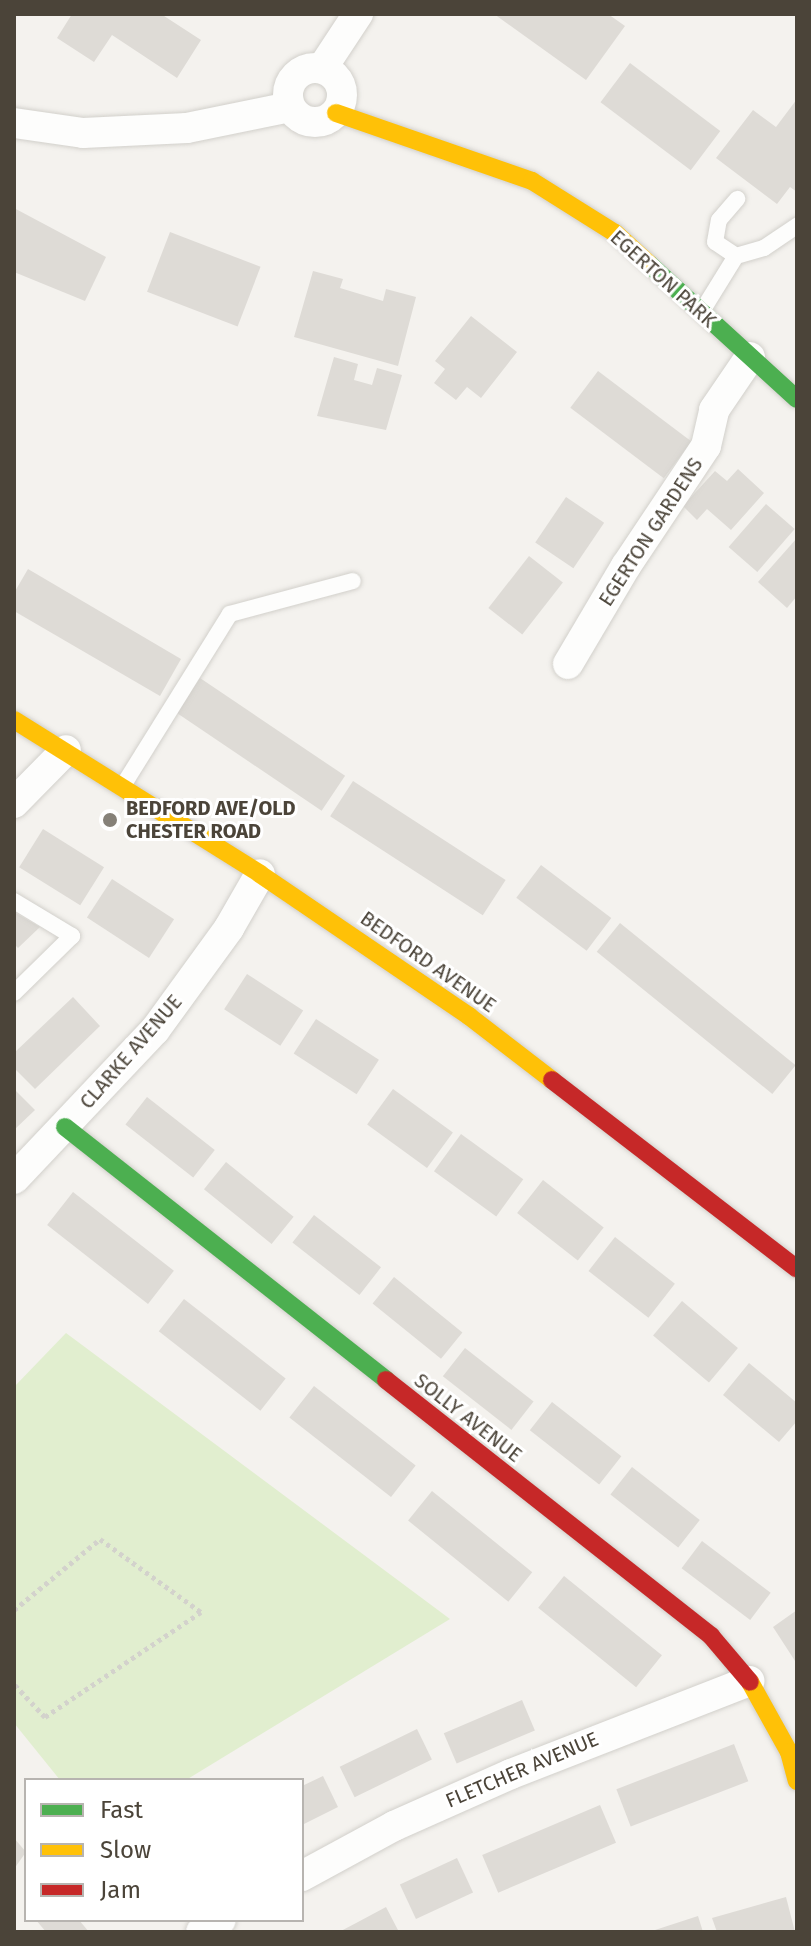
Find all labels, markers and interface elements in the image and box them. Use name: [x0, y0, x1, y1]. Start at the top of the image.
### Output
street label: EGERTON PARK: [605, 225, 721, 333]
street label: EGERTON GARDENS: [594, 453, 708, 611]
place label: BEDFORD AVE/OLD CHESTER ROAD: [126, 796, 296, 843]
marker: BEDFORD AVE/OLD CHESTER ROAD: [101, 811, 119, 829]
street label: BEDFORD AVENUE: [356, 906, 500, 1018]
street label: CLARKE AVENUE: [75, 990, 187, 1114]
street label: SOLLY AVENUE: [409, 1369, 527, 1467]
street label: FLETCHER AVENUE: [442, 1727, 602, 1813]
legend: [24, 1778, 304, 1922]
text: Fast: [100, 1796, 143, 1824]
text: Slow: [100, 1836, 151, 1864]
text: Jam: [100, 1876, 141, 1904]

